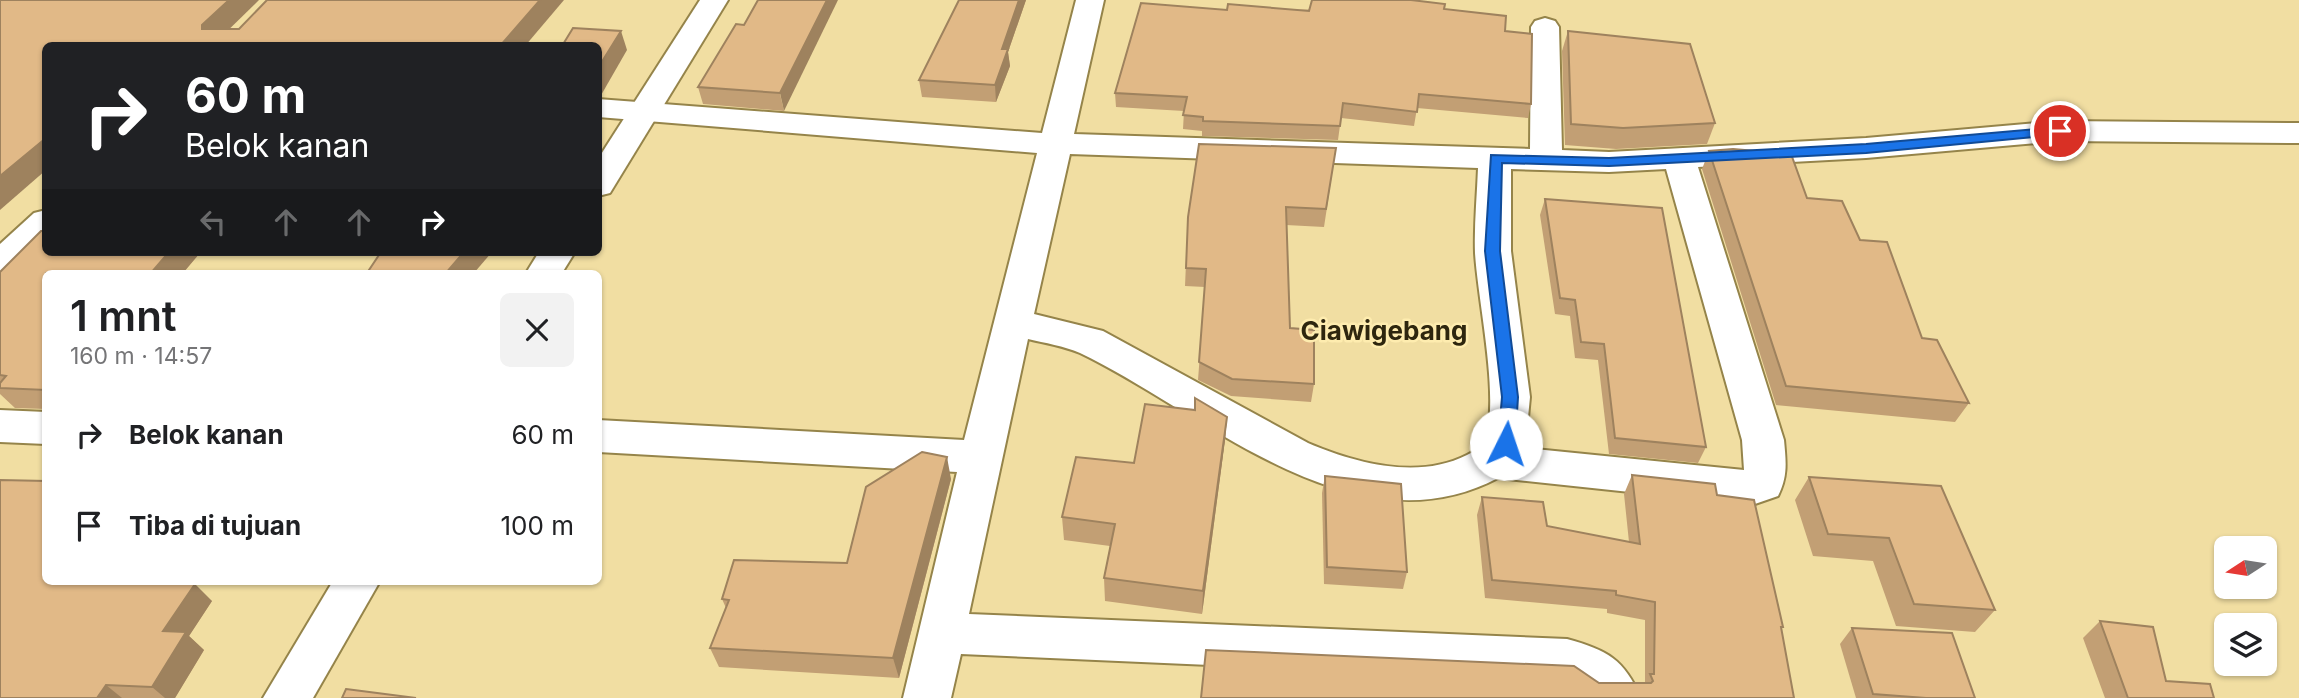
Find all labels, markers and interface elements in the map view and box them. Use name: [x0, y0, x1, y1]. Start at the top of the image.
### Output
text: 60 m: [185, 66, 306, 125]
icon: right: [70, 70, 161, 161]
pin: [2030, 101, 2090, 161]
icon: arrive: [2041, 112, 2079, 150]
text: Belok kanan: [185, 126, 369, 165]
icon: left: [194, 203, 232, 241]
icon: ahead: [267, 203, 305, 241]
icon: ahead: [340, 203, 378, 241]
icon: right: [413, 203, 451, 241]
text: 1 mnt: [70, 290, 177, 341]
button: close: [500, 293, 574, 367]
district label: Ciawigebang: [1301, 315, 1467, 346]
text: 160 m · 14:57: [70, 342, 212, 370]
position arrow: [1469, 407, 1543, 481]
icon: right: [70, 416, 108, 454]
text: Belok kanan: [129, 419, 284, 450]
text: 60 m: [511, 419, 574, 450]
icon: arrive: [70, 507, 108, 545]
text: Tiba di tujuan: [129, 510, 301, 541]
text: 100 m: [501, 510, 574, 541]
north arrow: [2214, 536, 2277, 598]
map controls: [2214, 536, 2277, 676]
button: layers: [2214, 613, 2277, 676]

